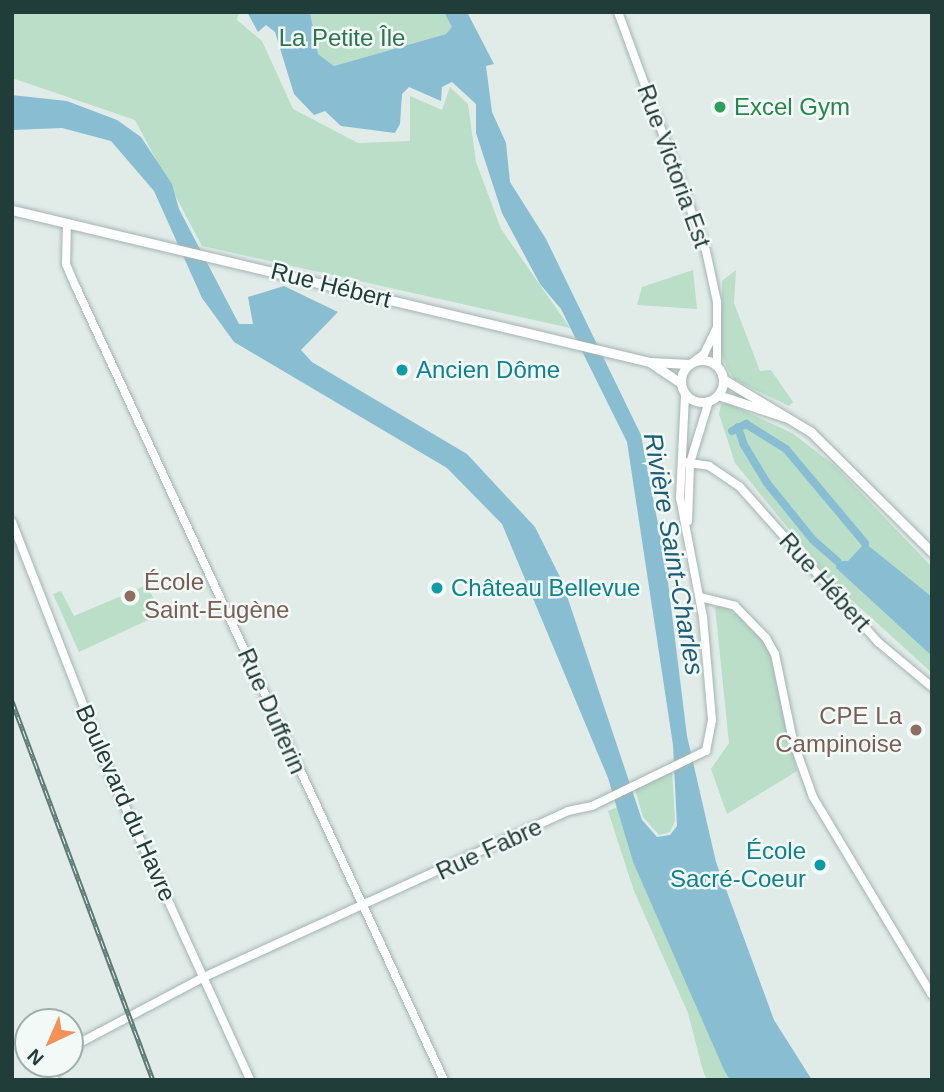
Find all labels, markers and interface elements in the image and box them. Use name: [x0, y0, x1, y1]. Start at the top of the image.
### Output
park label: La Petite Île: [279, 24, 405, 52]
street label: Rue Victoria Est: [631, 80, 717, 252]
place label: Excel Gym: [734, 93, 850, 121]
marker: Excel Gym: [712, 99, 728, 115]
street label: Rue Hébert: [268, 256, 394, 314]
place label: Ancien Dôme: [416, 356, 560, 384]
marker: Ancien Dôme: [394, 362, 410, 378]
water label: Rivière Saint-Charles: [636, 430, 710, 678]
street label: Rue Hébert: [773, 527, 877, 637]
place label: École Saint-Eugène: [144, 568, 289, 624]
place label: Château Bellevue: [451, 574, 640, 602]
marker: Château Bellevue: [429, 580, 445, 596]
marker: École Saint-Eugène: [122, 588, 138, 604]
street label: Rue Dufferin: [232, 644, 312, 778]
street label: Boulevard du Havre: [70, 700, 182, 906]
place label: CPE La Campinoise: [775, 702, 902, 758]
marker: CPE La Campinoise: [908, 722, 924, 738]
street label: Rue Fabre: [432, 812, 546, 886]
place label: École Sacré-Coeur: [670, 837, 806, 893]
marker: École Sacré-Coeur: [812, 857, 828, 873]
north arrow: [14, 1008, 84, 1078]
text: N: [23, 1045, 48, 1069]

